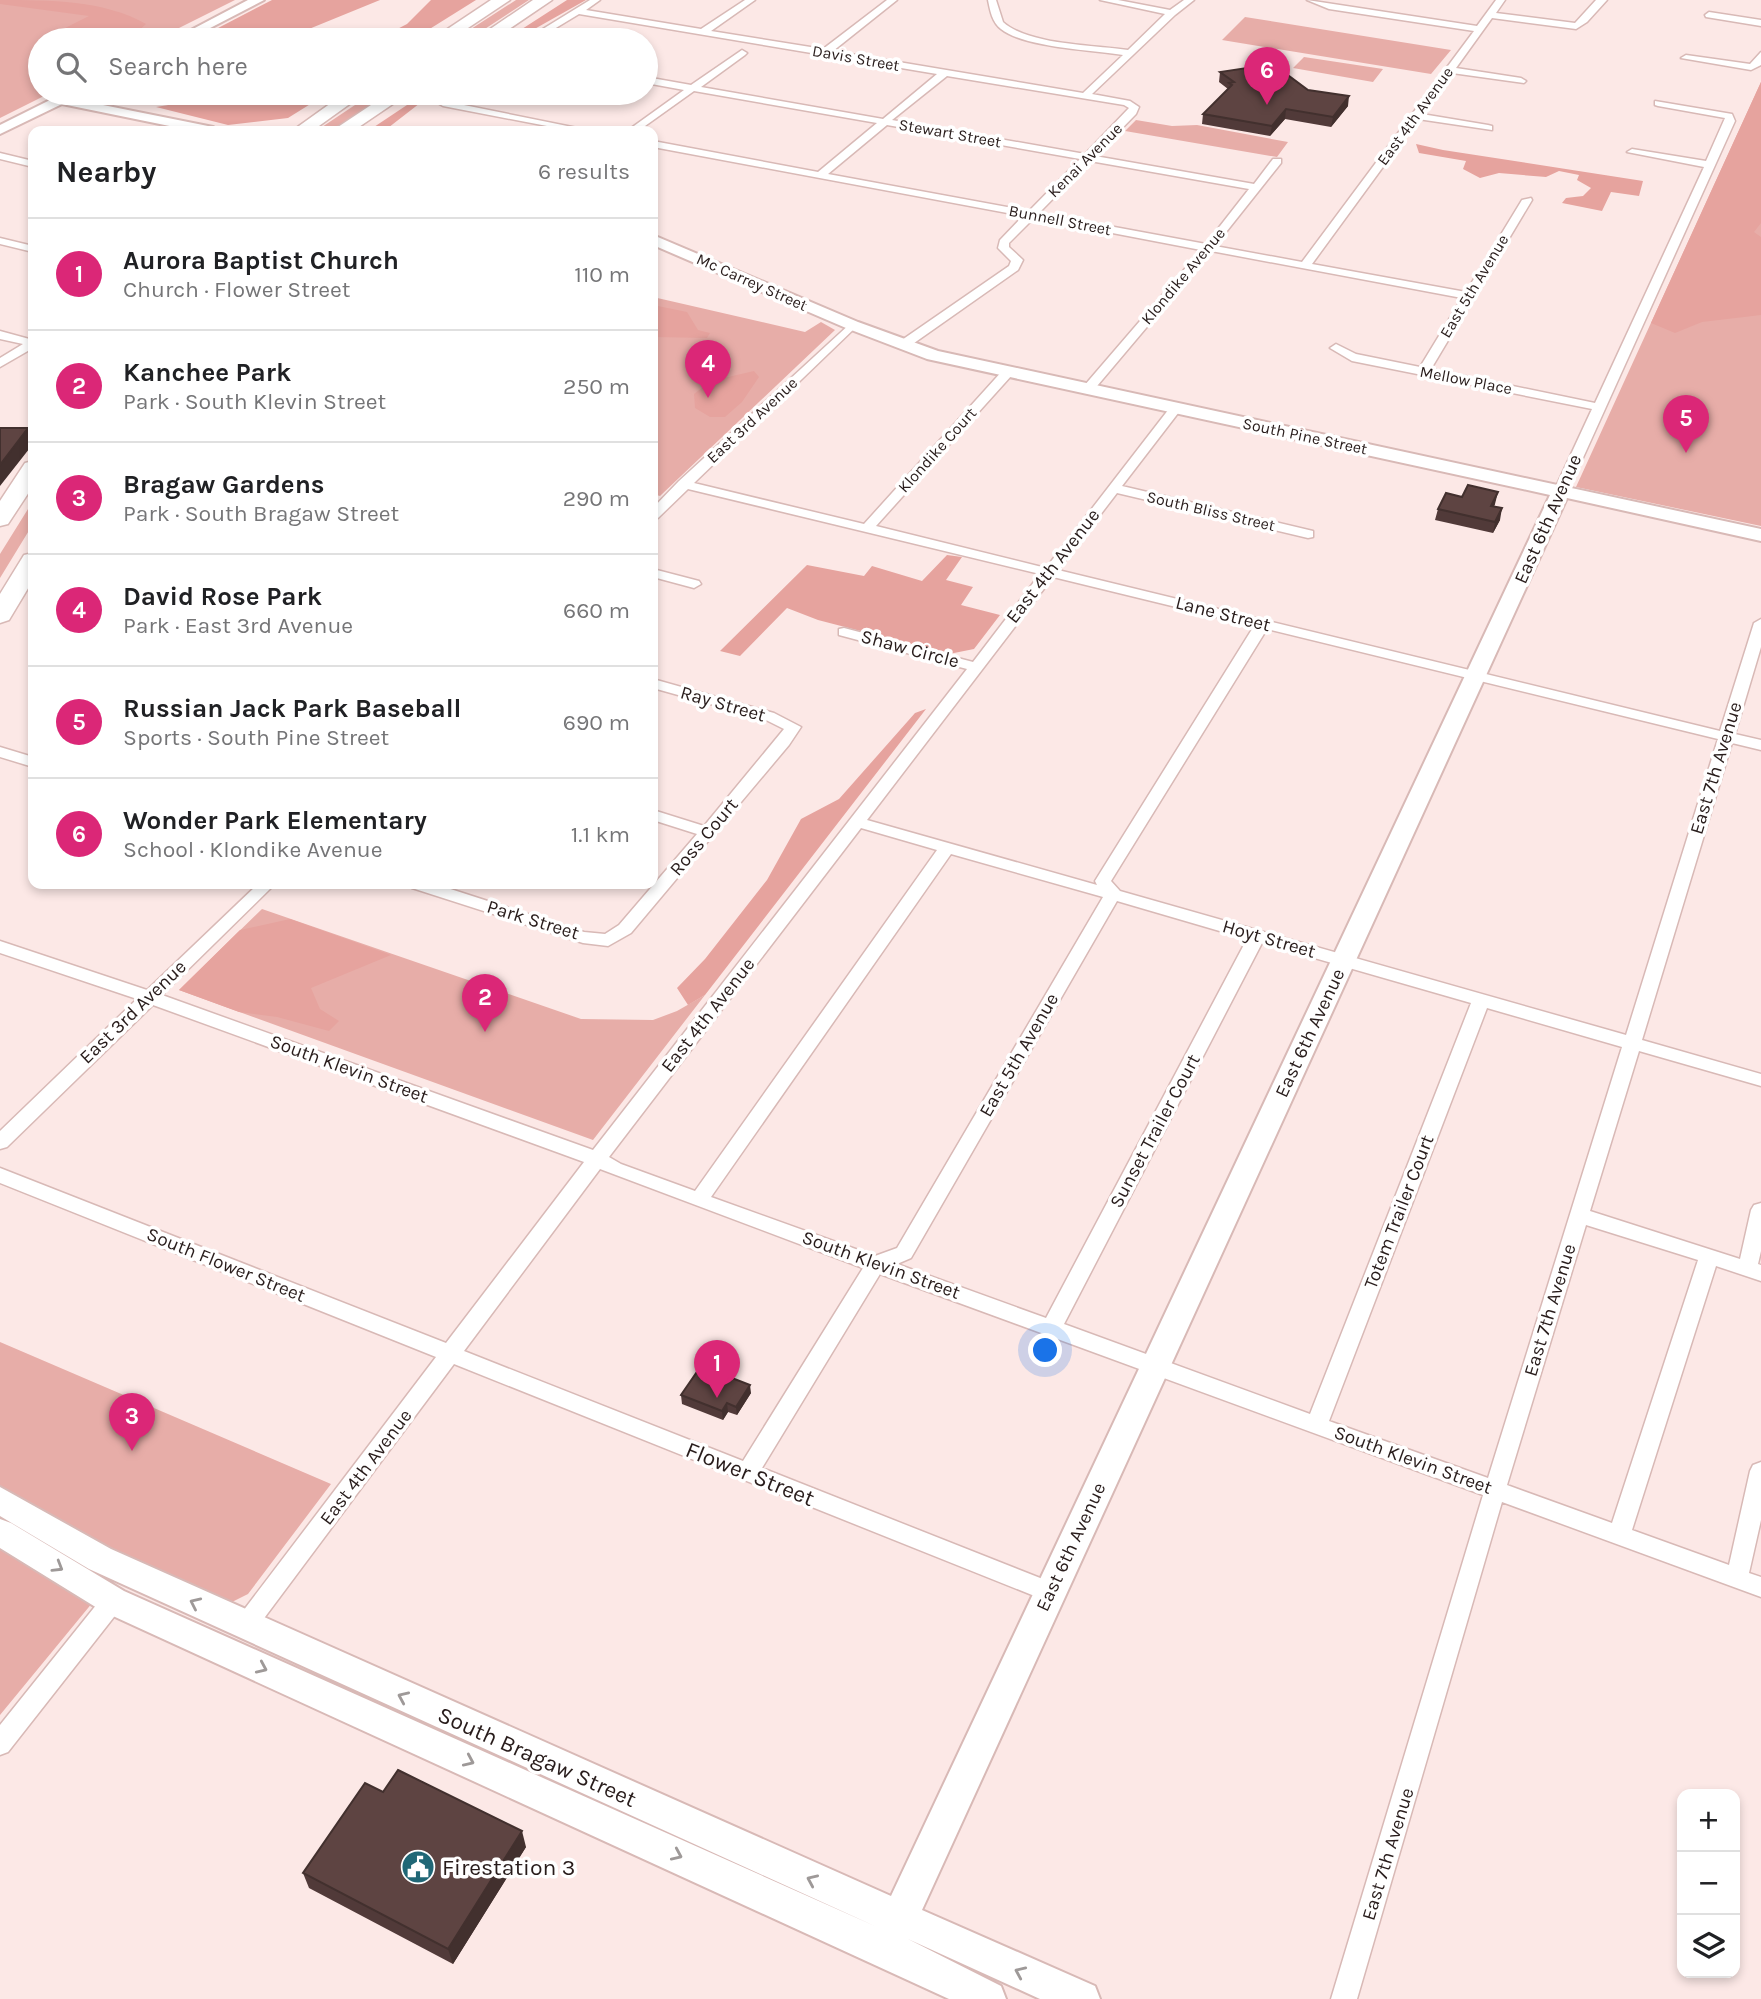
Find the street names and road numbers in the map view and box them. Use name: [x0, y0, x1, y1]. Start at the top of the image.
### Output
street label: Davis Street: [811, 41, 901, 75]
street label: East 4th Avenue: [1373, 63, 1457, 169]
street label: Stewart Street: [897, 115, 1003, 151]
street label: Kenai Avenue: [1044, 119, 1126, 201]
street label: Bunnell Street: [1007, 201, 1113, 239]
street label: Klondike Avenue: [1137, 224, 1229, 328]
street label: East 5th Avenue: [1436, 231, 1512, 341]
street label: Mc Carrey Street: [694, 249, 810, 315]
street label: Mellow Place: [1418, 362, 1514, 398]
street label: East 3rd Avenue: [703, 373, 801, 467]
street label: Klondike Court: [894, 404, 980, 496]
street label: South Pine Street: [1241, 414, 1369, 458]
street label: East 6th Avenue: [1510, 451, 1586, 587]
street label: South Bliss Street: [1145, 487, 1277, 535]
street label: East 4th Avenue: [1002, 504, 1104, 628]
street label: Lane Street: [1173, 592, 1273, 636]
street label: Shaw Circle: [858, 625, 962, 673]
street label: Ray Street: [678, 681, 768, 727]
street label: East 7th Avenue: [1685, 699, 1747, 837]
street label: Ross Court: [665, 794, 743, 880]
street label: Park Street: [484, 896, 582, 944]
street label: Hoyt Street: [1220, 915, 1318, 963]
street label: East 4th Avenue: [657, 953, 759, 1077]
street label: East 3rd Avenue: [75, 956, 191, 1068]
street label: East 6th Avenue: [1271, 965, 1349, 1101]
street label: East 5th Avenue: [975, 989, 1063, 1121]
street label: South Klevin Street: [267, 1030, 431, 1108]
street label: Sunset Trailer Court: [1105, 1050, 1205, 1212]
street label: Totem Trailer Court: [1360, 1132, 1438, 1292]
street label: South Flower Street: [143, 1223, 309, 1307]
street label: South Klevin Street: [799, 1226, 963, 1304]
street label: East 7th Avenue: [1519, 1241, 1581, 1379]
street label: East 4th Avenue: [315, 1405, 417, 1529]
street label: South Klevin Street: [1331, 1421, 1495, 1499]
street label: Flower Street: [682, 1436, 819, 1512]
street label: East 6th Avenue: [1032, 1479, 1110, 1615]
street label: South Bragaw Street: [433, 1701, 641, 1813]
street label: East 7th Avenue: [1357, 1785, 1419, 1923]

